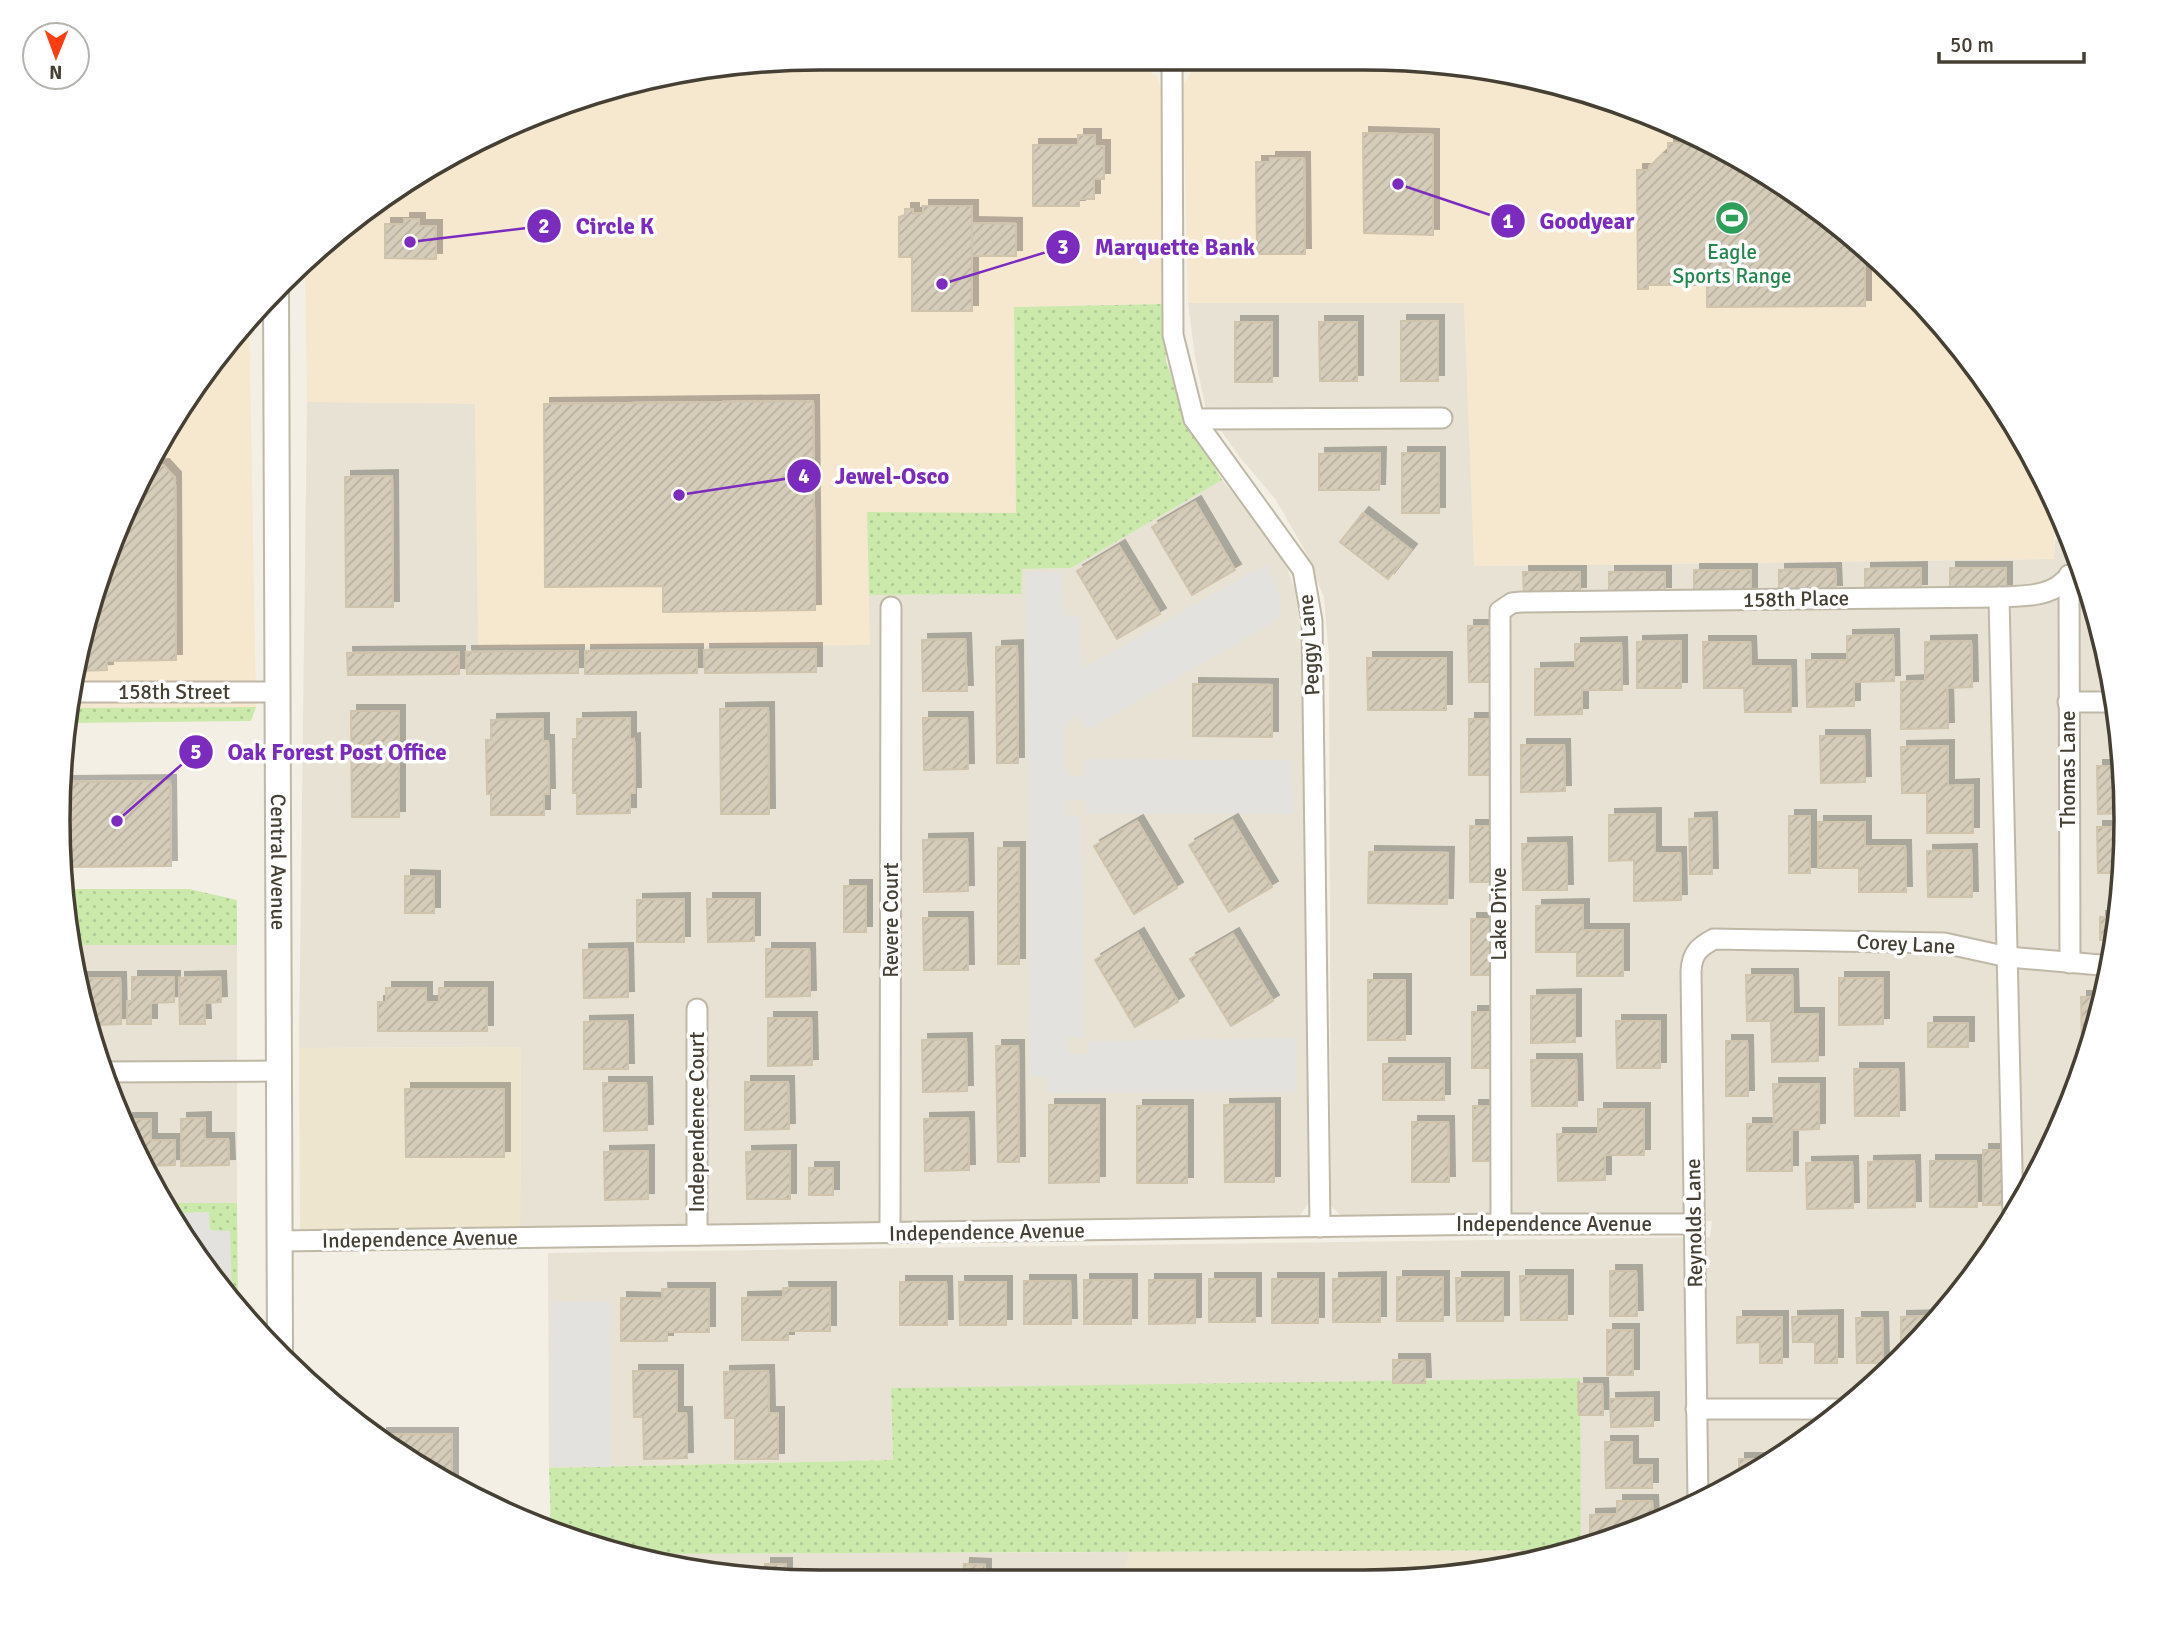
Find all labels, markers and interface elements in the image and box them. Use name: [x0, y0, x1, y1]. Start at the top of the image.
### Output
north arrow: [21, 21, 91, 91]
scale bar: [1939, 21, 2084, 65]
text: 50 m: [1950, 32, 1994, 58]
text: N: [49, 60, 63, 84]
callout: Goodyear: [1491, 199, 1649, 243]
sports icon: Eagle Sports Range: [1713, 199, 1751, 237]
callout: Circle K: [527, 204, 668, 248]
text: Goodyear: [1540, 207, 1635, 236]
text: 1: [1502, 208, 1514, 234]
text: Circle K: [576, 212, 655, 241]
text: 2: [538, 213, 550, 239]
callout: Marquette Bank: [1046, 225, 1269, 269]
text: Marquette Bank: [1095, 233, 1255, 262]
text: 3: [1057, 234, 1069, 260]
place label: Eagle Sports Range: [1672, 239, 1792, 289]
callout: Jewel-Osco: [786, 454, 964, 498]
text: Jewel-Osco: [835, 462, 949, 491]
text: 4: [798, 463, 810, 489]
street label: 158th Place: [1743, 585, 1849, 613]
street label: Peggy Lane: [1292, 593, 1326, 697]
street label: 158th Street: [118, 679, 230, 705]
street label: Thomas Lane: [2055, 710, 2081, 828]
callout: Oak Forest Post Office: [178, 730, 461, 774]
text: Oak Forest Post Office: [227, 738, 447, 767]
text: 5: [190, 739, 202, 765]
street label: Central Avenue: [265, 794, 291, 930]
street label: Revere Court: [878, 862, 904, 978]
street label: Lake Drive: [1486, 867, 1512, 961]
street label: Corey Lane: [1856, 928, 1956, 960]
street label: Independence Court: [684, 1032, 710, 1212]
street label: Reynolds Lane: [1680, 1158, 1708, 1288]
street label: Independence Avenue: [1456, 1211, 1652, 1237]
street label: Independence Avenue: [889, 1217, 1085, 1247]
street label: Independence Avenue: [322, 1224, 518, 1254]

